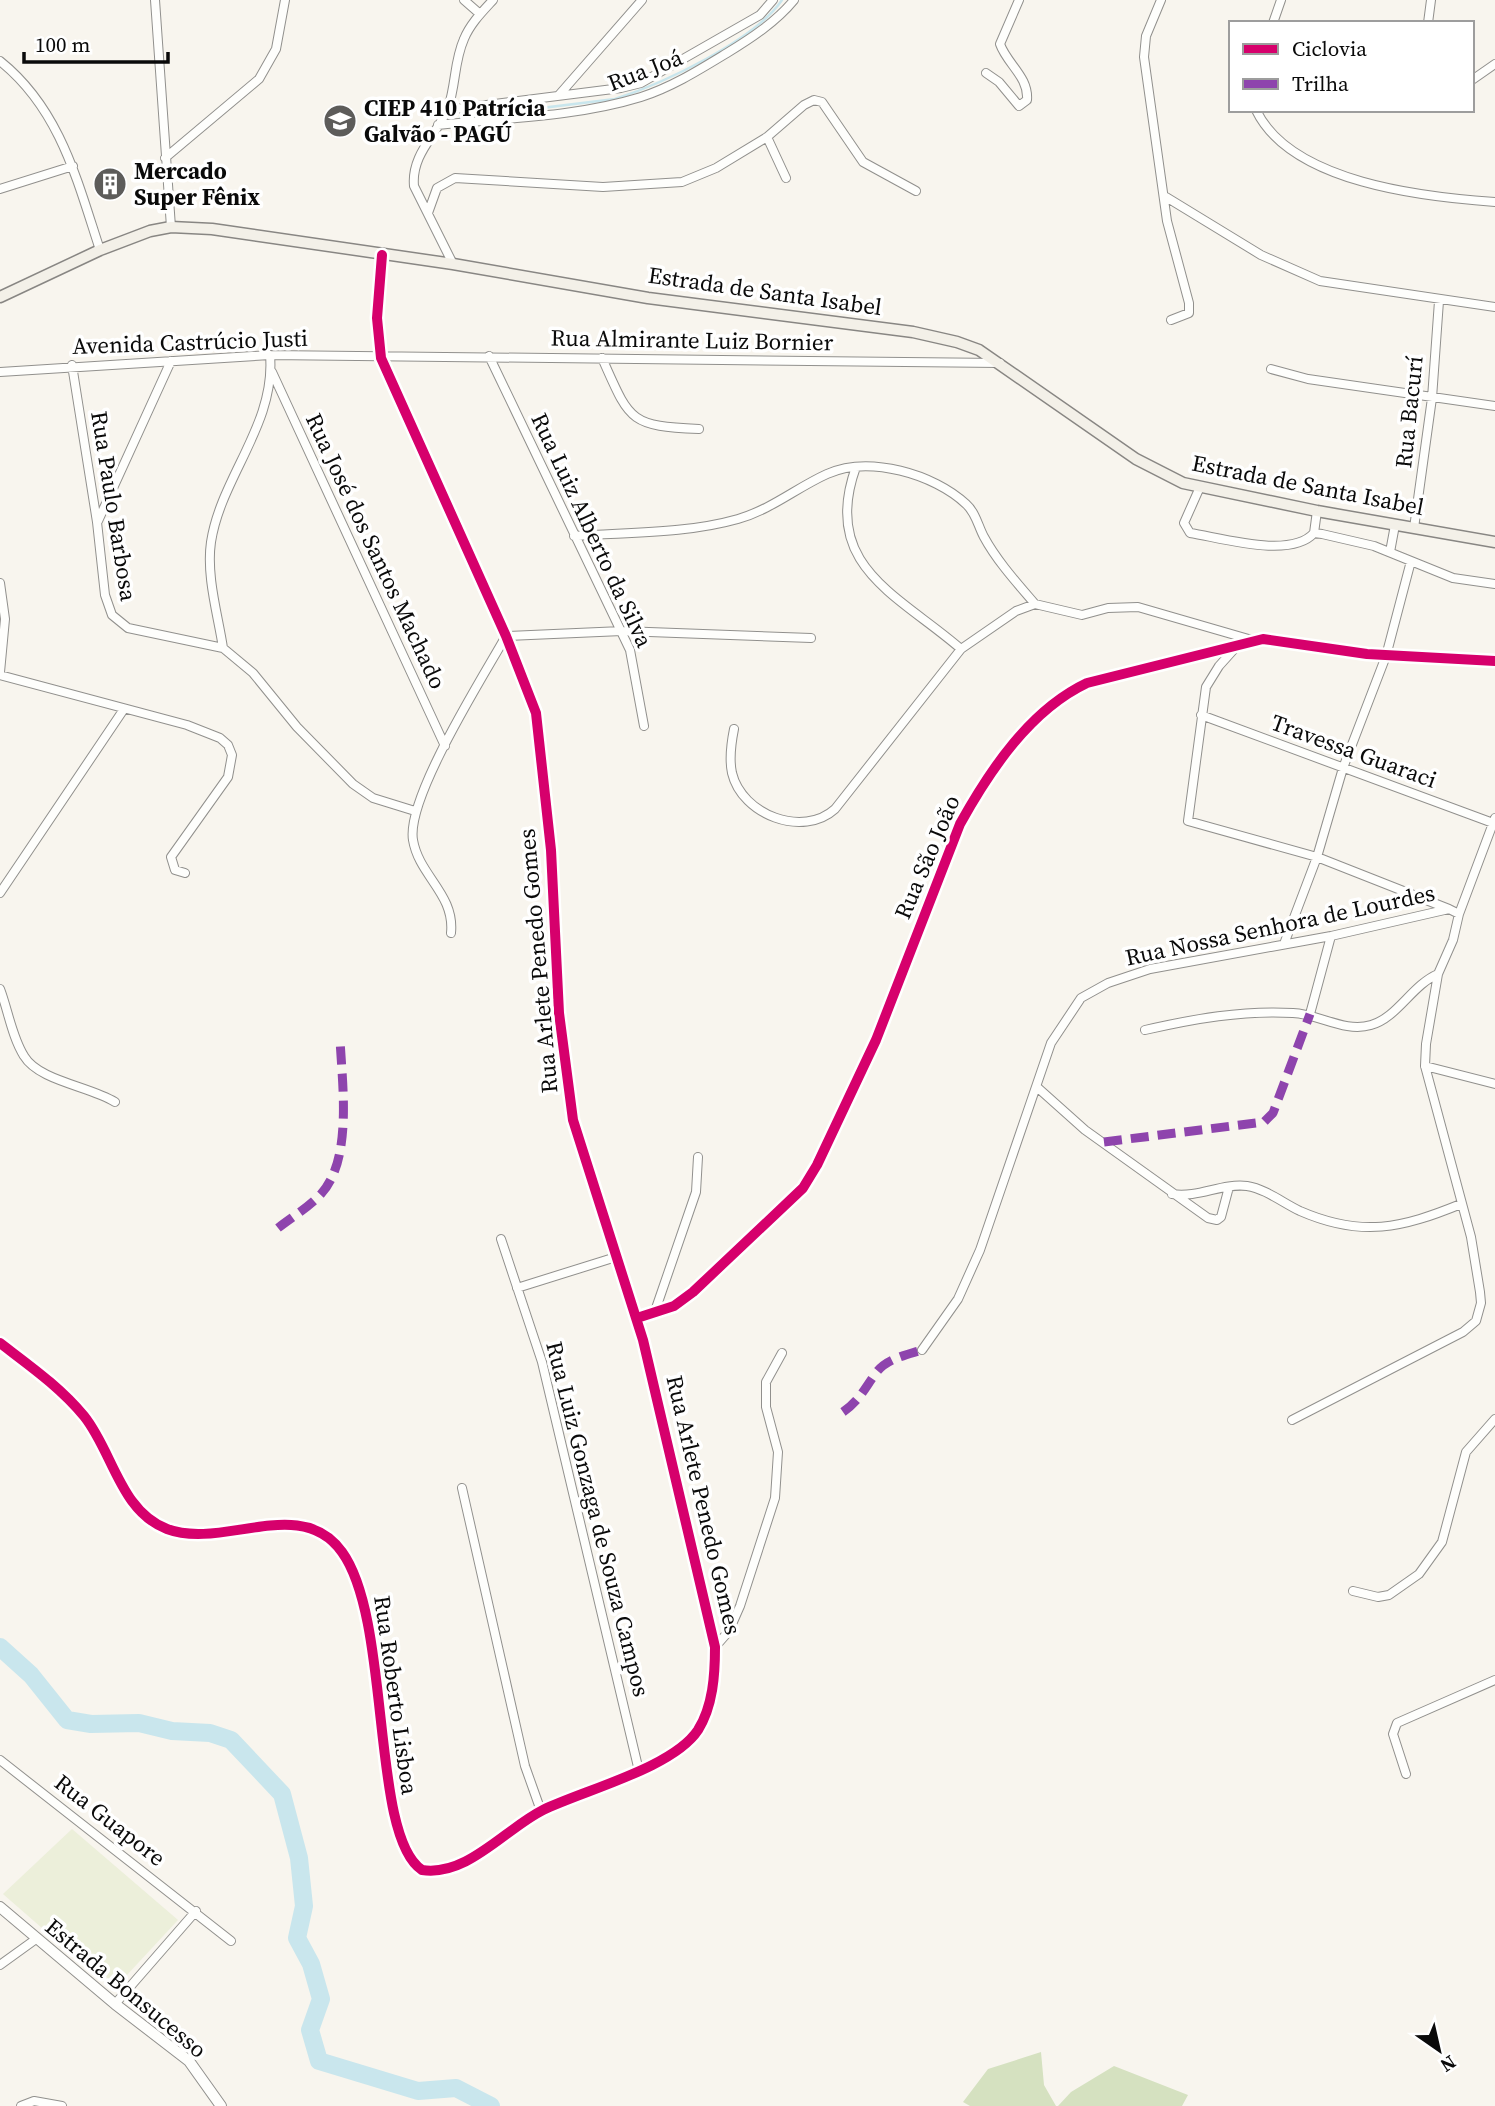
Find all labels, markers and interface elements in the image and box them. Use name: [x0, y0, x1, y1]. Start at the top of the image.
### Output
scale bar: [24, 21, 168, 65]
legend: [1229, 21, 1474, 112]
text: 100 m: [35, 30, 90, 59]
text: Ciclovia: [1292, 34, 1367, 63]
street label: Rua Joá: [603, 41, 687, 99]
text: Trilha: [1292, 69, 1349, 98]
place label: CIEP 410 Patrícia Galvão - PAGÚ: [364, 92, 546, 150]
school or university icon: CIEP 410 Patrícia Galvão - PAGÚ: [321, 102, 359, 140]
place label: Mercado Super Fênix: [134, 155, 260, 213]
building icon: Mercado Super Fênix: [91, 165, 129, 203]
street label: Estrada de Santa Isabel: [646, 259, 884, 323]
street label: Avenida Castrúcio Justi: [72, 322, 308, 362]
street label: Rua Almirante Luiz Bornier: [550, 322, 834, 358]
street label: Rua Bacurí: [1387, 354, 1431, 470]
street label: Rua José dos Santos Machado: [298, 408, 454, 694]
street label: Rua Luiz Alberto da Silva: [524, 408, 661, 653]
street label: Rua Paulo Barbosa: [83, 409, 145, 604]
street label: Estrada de Santa Isabel: [1189, 447, 1427, 523]
street label: Travessa Guaraci: [1267, 706, 1441, 796]
street label: Rua São João: [887, 790, 967, 924]
street label: Rua Arlete Penedo Gomes: [510, 827, 566, 1095]
street label: Rua Nossa Senhora de Lourdes: [1122, 877, 1438, 973]
street label: Rua Luiz Gonzaga de Souza Campos: [538, 1338, 658, 1700]
street label: Rua Arlete Penedo Gomes: [659, 1372, 749, 1638]
street label: Rua Roberto Lisboa: [366, 1593, 426, 1797]
street label: Rua Guapore: [48, 1767, 172, 1873]
street label: Estrada Bonsucesso: [38, 1911, 214, 2065]
north arrow: [1404, 2015, 1474, 2085]
text: N: [1435, 2049, 1462, 2079]

